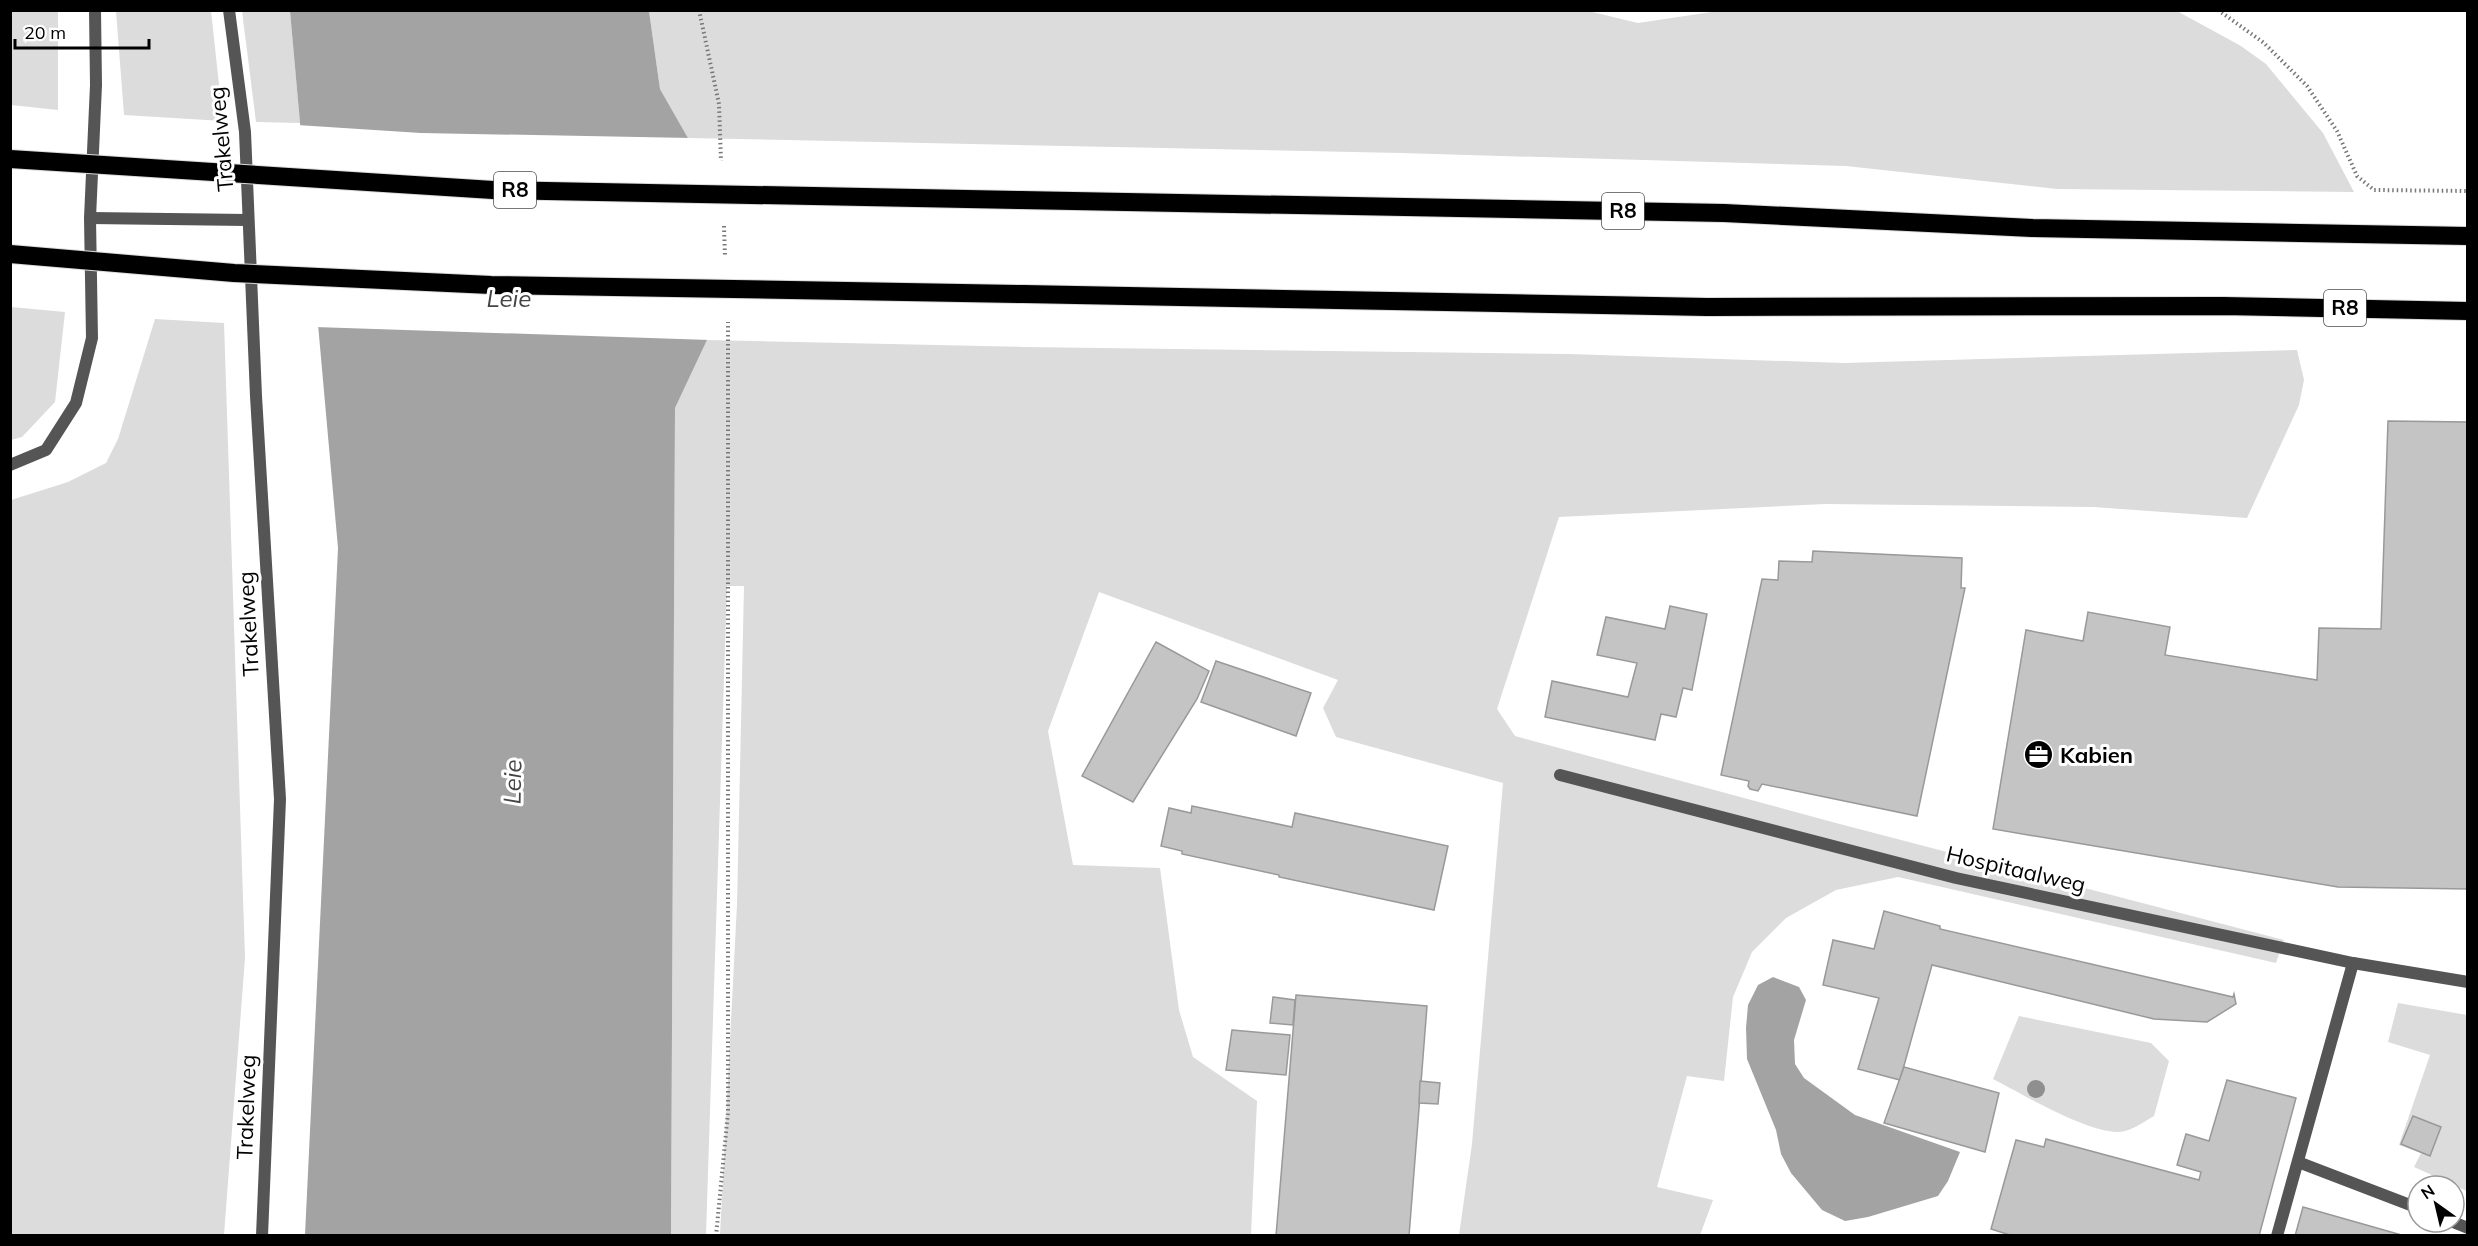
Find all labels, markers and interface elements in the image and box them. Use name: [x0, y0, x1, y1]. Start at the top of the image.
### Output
scale bar: [15, 12, 148, 50]
text: 20 m: [24, 21, 66, 44]
street label: Trakelweg: [202, 85, 240, 193]
road number: R8: [494, 172, 536, 208]
road number: R8: [1602, 193, 1644, 229]
water label: Leie: [487, 283, 531, 313]
road number: R8: [2324, 290, 2366, 326]
street label: Trakelweg: [231, 571, 265, 677]
office icon: Kabien: [2023, 739, 2055, 771]
place label: Kabien: [2060, 741, 2133, 769]
water label: Leie: [497, 759, 527, 805]
street label: Hospitaalweg: [1944, 839, 2088, 899]
street label: Trakelweg: [230, 1054, 262, 1160]
north arrow: [2406, 1174, 2466, 1234]
text: N: [2417, 1180, 2438, 1203]

